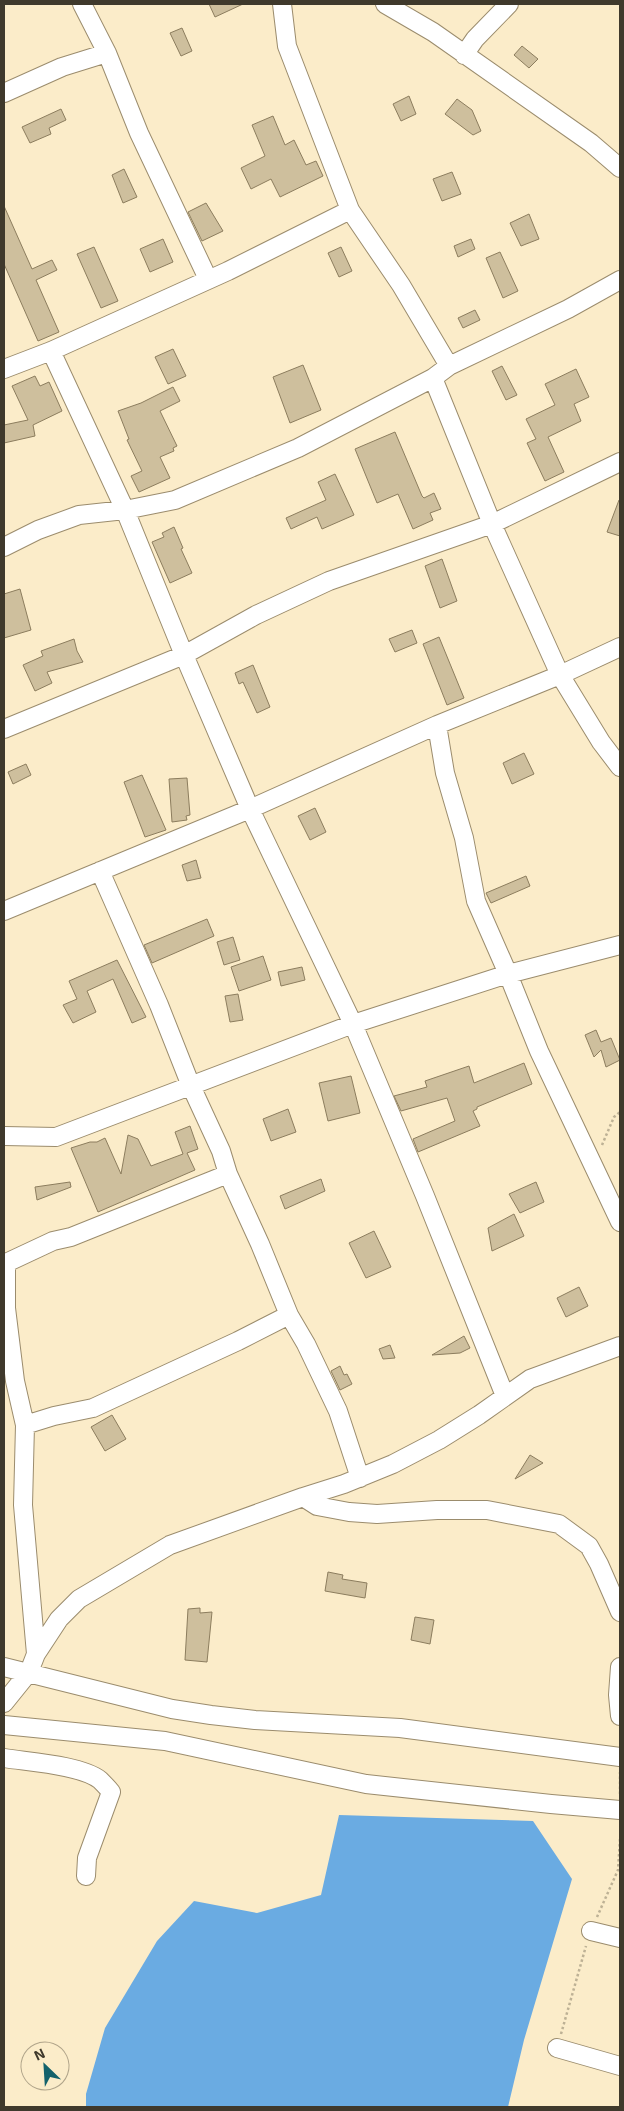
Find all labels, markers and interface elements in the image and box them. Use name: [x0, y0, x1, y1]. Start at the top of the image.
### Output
north arrow: [20, 2041, 70, 2091]
text: N: [31, 2044, 47, 2064]

